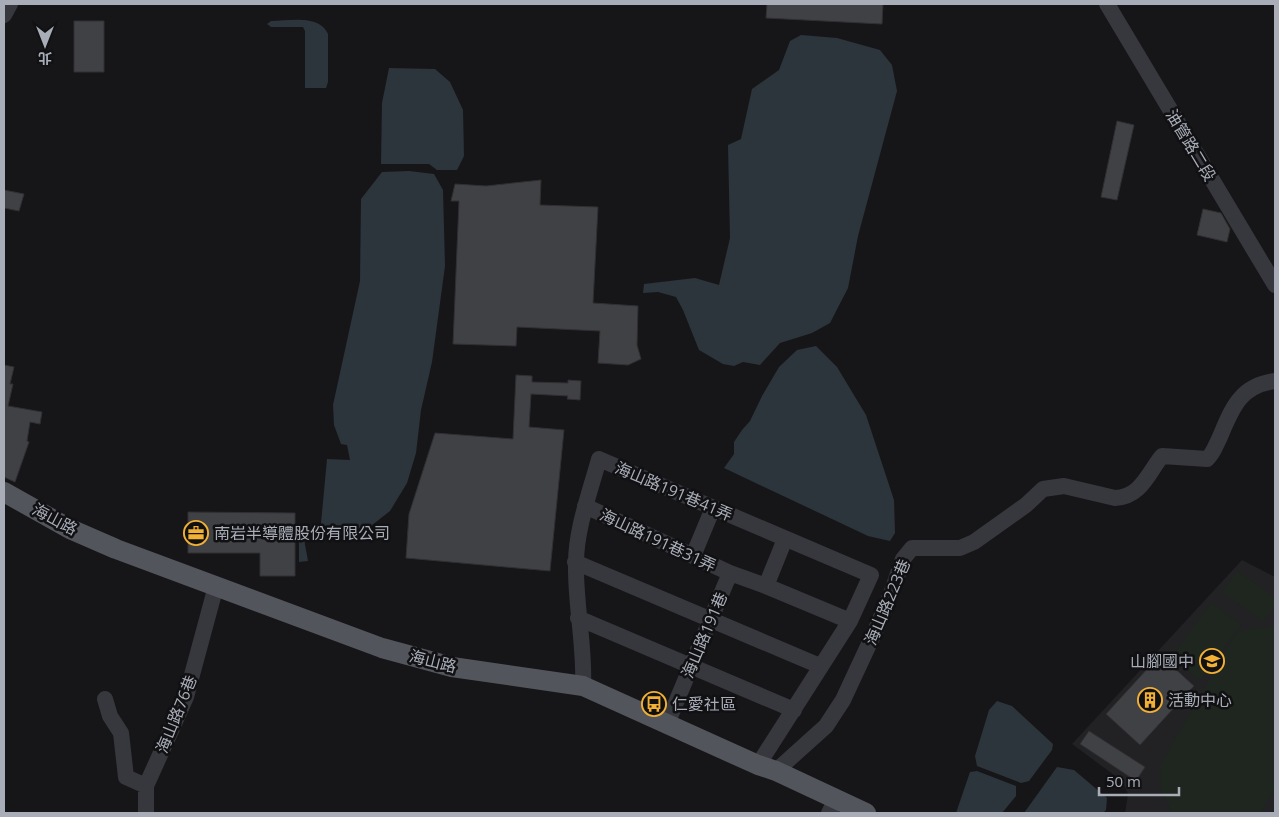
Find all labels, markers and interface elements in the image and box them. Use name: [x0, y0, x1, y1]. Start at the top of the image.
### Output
north arrow: [20, 20, 70, 70]
text: 北: [38, 49, 52, 68]
street label: 油管路二段: [1161, 105, 1221, 185]
street label: 海山路191巷41弄: [612, 456, 736, 526]
street label: 海山路: [29, 498, 81, 540]
street label: 海山路191巷31弄: [596, 503, 720, 577]
office icon: 南岩半導體股份有限公司: [183, 520, 209, 546]
place label: 南岩半導體股份有限公司: [214, 522, 390, 544]
street label: 海山路223巷: [859, 556, 915, 648]
street label: 海山路191巷: [676, 589, 732, 681]
street label: 海山路: [407, 645, 459, 677]
school or university icon: 山腳國中: [1199, 648, 1225, 674]
place label: 山腳國中: [1130, 650, 1194, 672]
street label: 海山路76巷: [150, 672, 202, 756]
building icon: 活動中心: [1137, 687, 1163, 713]
place label: 活動中心: [1168, 689, 1232, 711]
bus stop icon: 仁愛社區: [641, 691, 667, 717]
place label: 仁愛社區: [672, 693, 736, 715]
scale bar: [1099, 764, 1179, 796]
text: 50 m: [1106, 771, 1141, 791]

